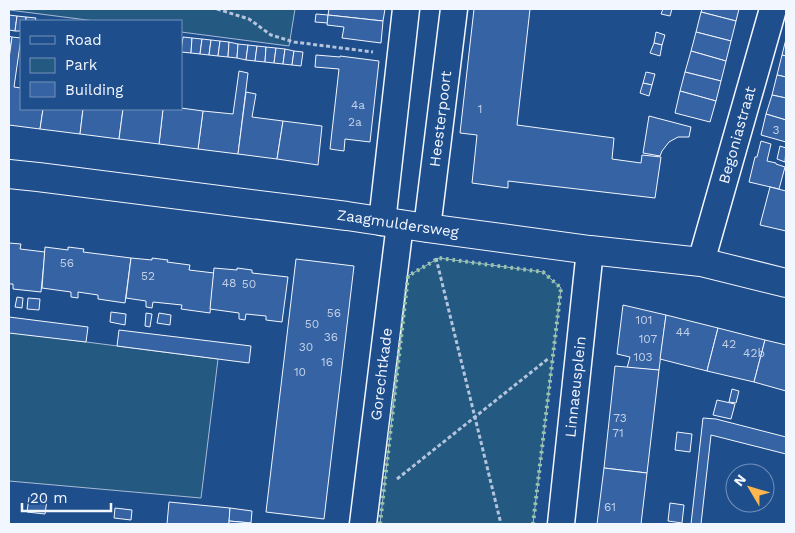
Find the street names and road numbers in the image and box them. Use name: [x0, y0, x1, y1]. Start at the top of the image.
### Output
street label: Heesterpoort: [426, 69, 455, 168]
street label: Begoniastraat: [715, 84, 760, 186]
street label: Zaagmuldersweg: [336, 206, 460, 241]
street label: Gorechtkade: [367, 327, 396, 422]
street label: Linnaeusplein: [561, 335, 590, 438]

